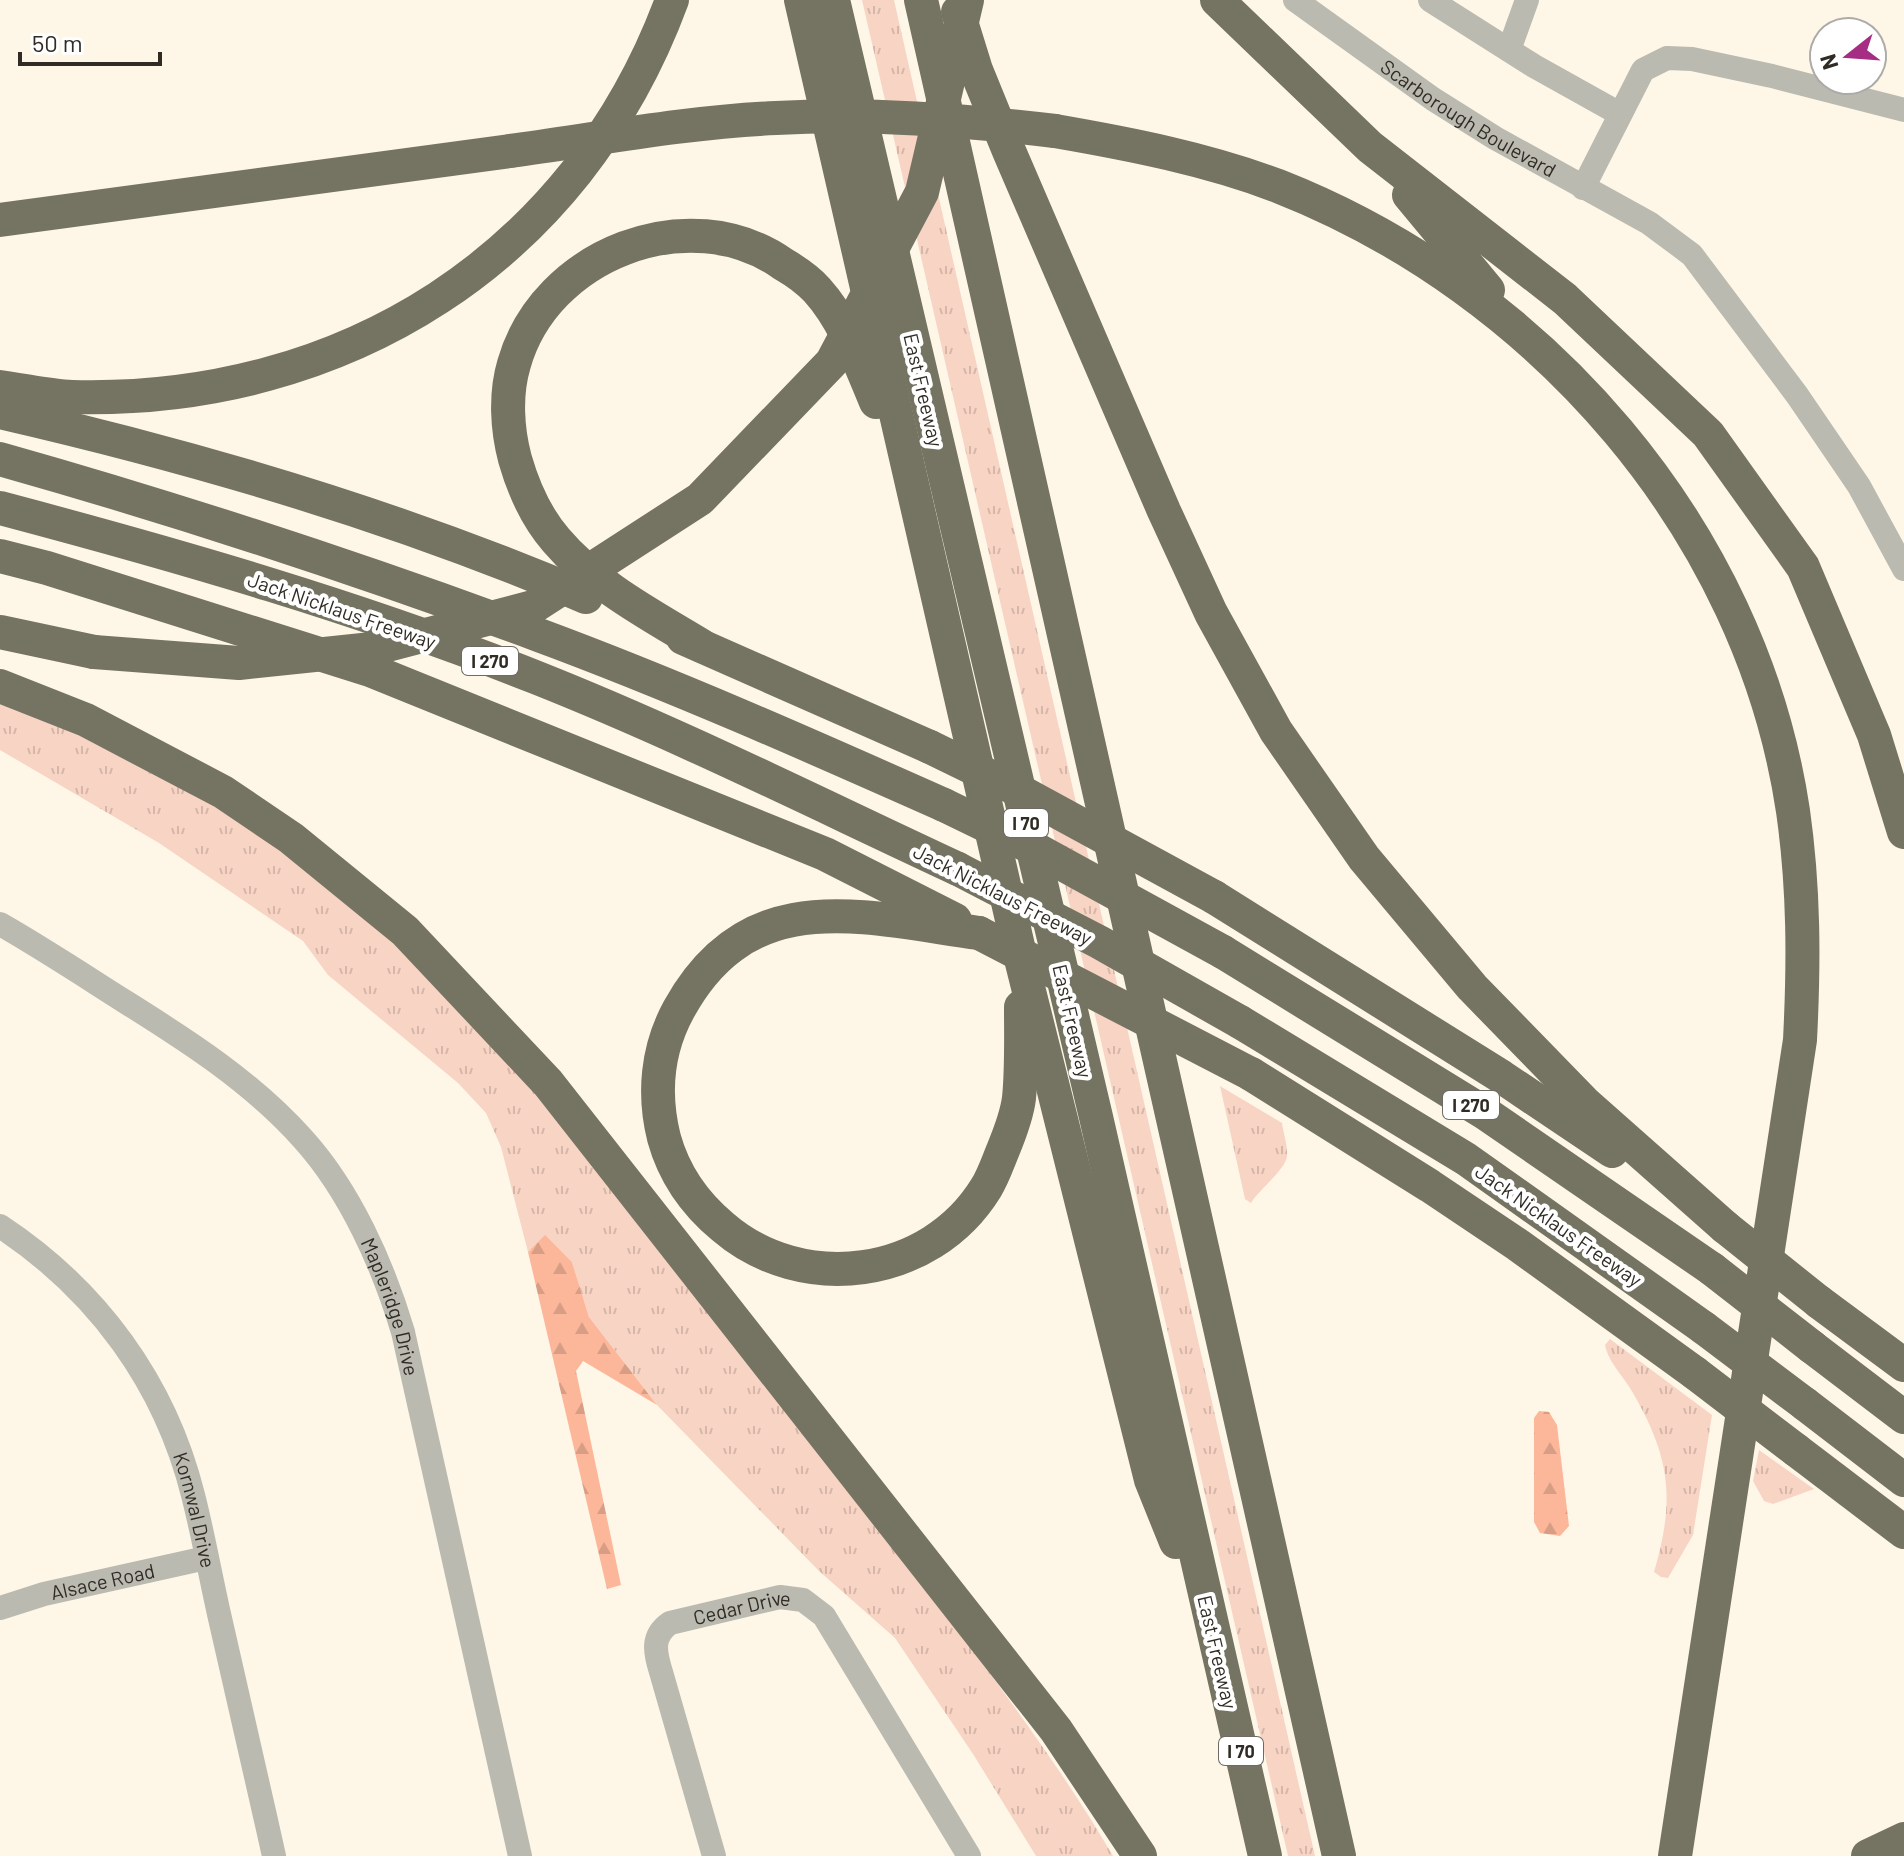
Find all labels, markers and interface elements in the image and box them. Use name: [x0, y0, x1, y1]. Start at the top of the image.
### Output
scale bar: [20, 16, 160, 66]
north arrow: [1808, 16, 1888, 96]
text: 50 m: [32, 28, 83, 57]
text: N: [1813, 51, 1842, 73]
street label: Scarborough Boulevard: [1376, 54, 1560, 181]
street label: East Freeway: [899, 331, 949, 449]
street label: Jack Nicklaus Freeway: [245, 567, 439, 653]
road number: I 270: [462, 647, 518, 675]
road number: I 70: [1004, 809, 1048, 837]
street label: Jack Nicklaus Freeway: [910, 839, 1096, 949]
street label: East Freeway: [1048, 962, 1098, 1080]
road number: I 270: [1443, 1091, 1499, 1119]
street label: Jack Nicklaus Freeway: [1471, 1159, 1647, 1291]
street label: Mapleridge Drive: [357, 1234, 424, 1378]
street label: Kornwal Drive: [169, 1449, 221, 1570]
street label: Alsace Road: [48, 1558, 157, 1604]
street label: Cedar Drive: [691, 1585, 792, 1629]
street label: East Freeway: [1193, 1593, 1243, 1711]
road number: I 70: [1219, 1737, 1263, 1765]

